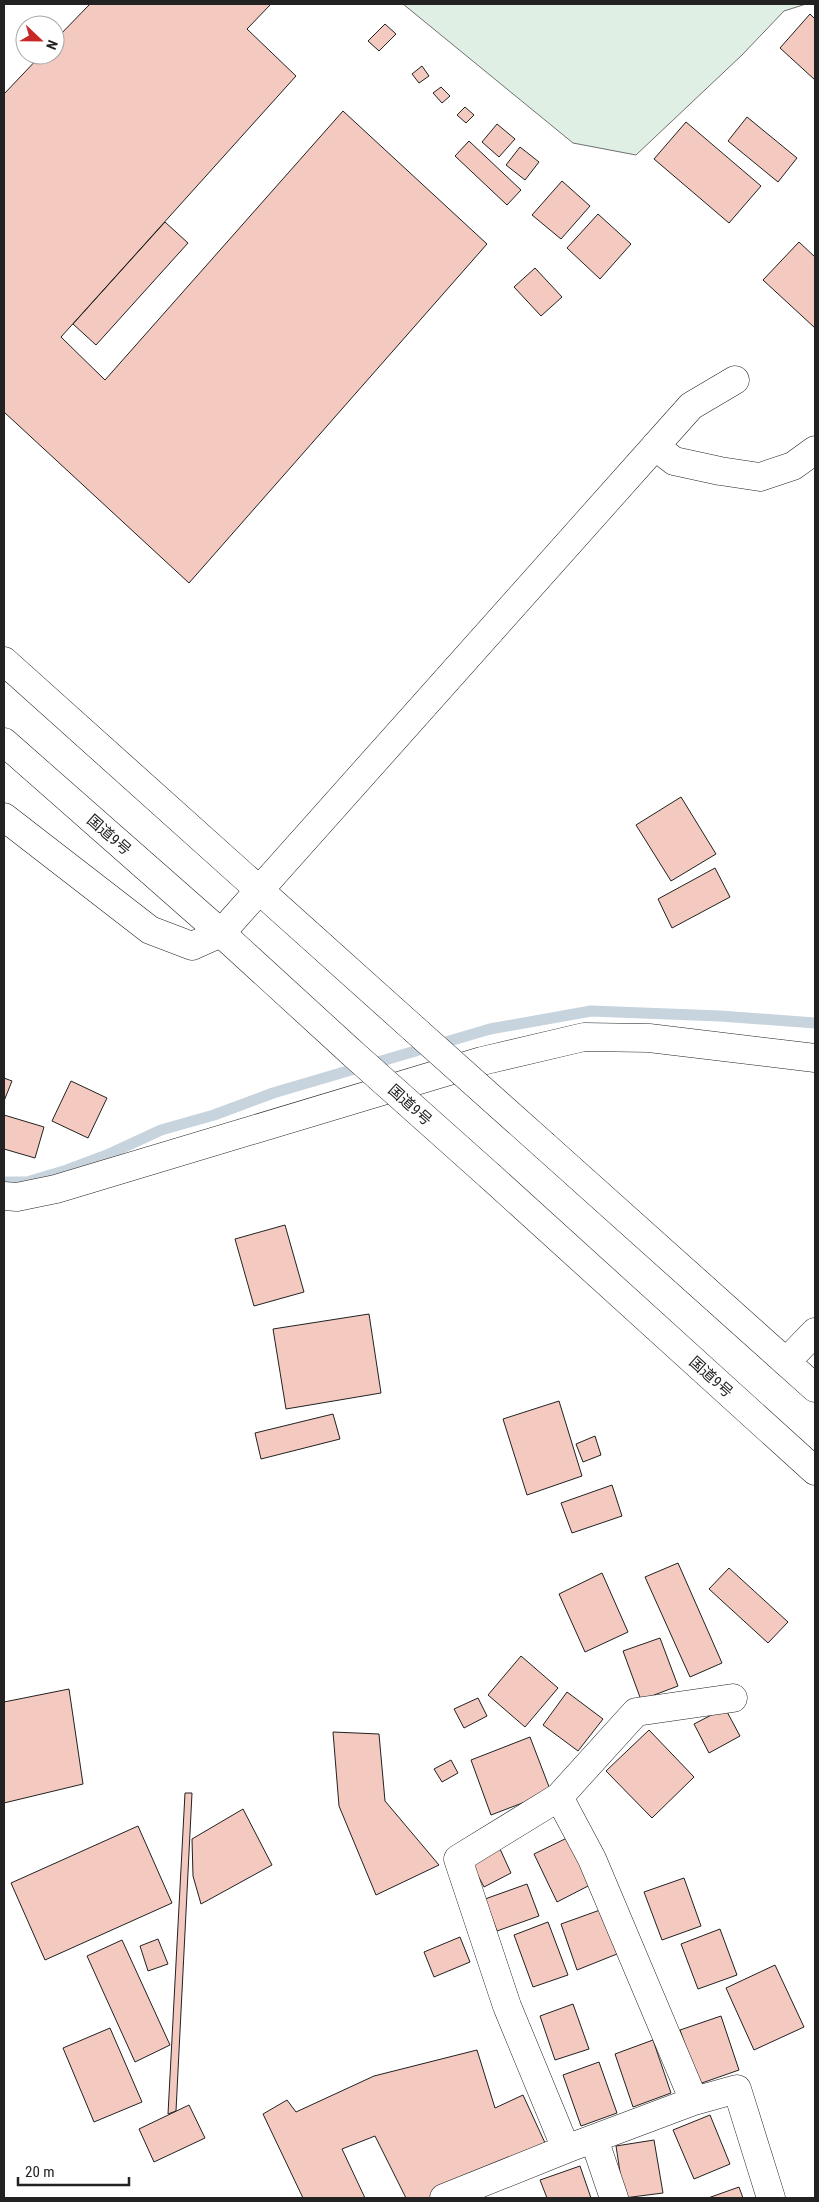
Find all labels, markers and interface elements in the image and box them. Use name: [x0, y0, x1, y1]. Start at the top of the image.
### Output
north arrow: [15, 15, 65, 65]
text: N: [43, 38, 61, 52]
street label: 国道9号: [83, 811, 135, 859]
street label: 国道9号: [385, 1081, 435, 1129]
street label: 国道9号: [686, 1353, 736, 1401]
scale bar: [18, 2154, 129, 2186]
text: 20 m: [25, 2163, 55, 2181]

